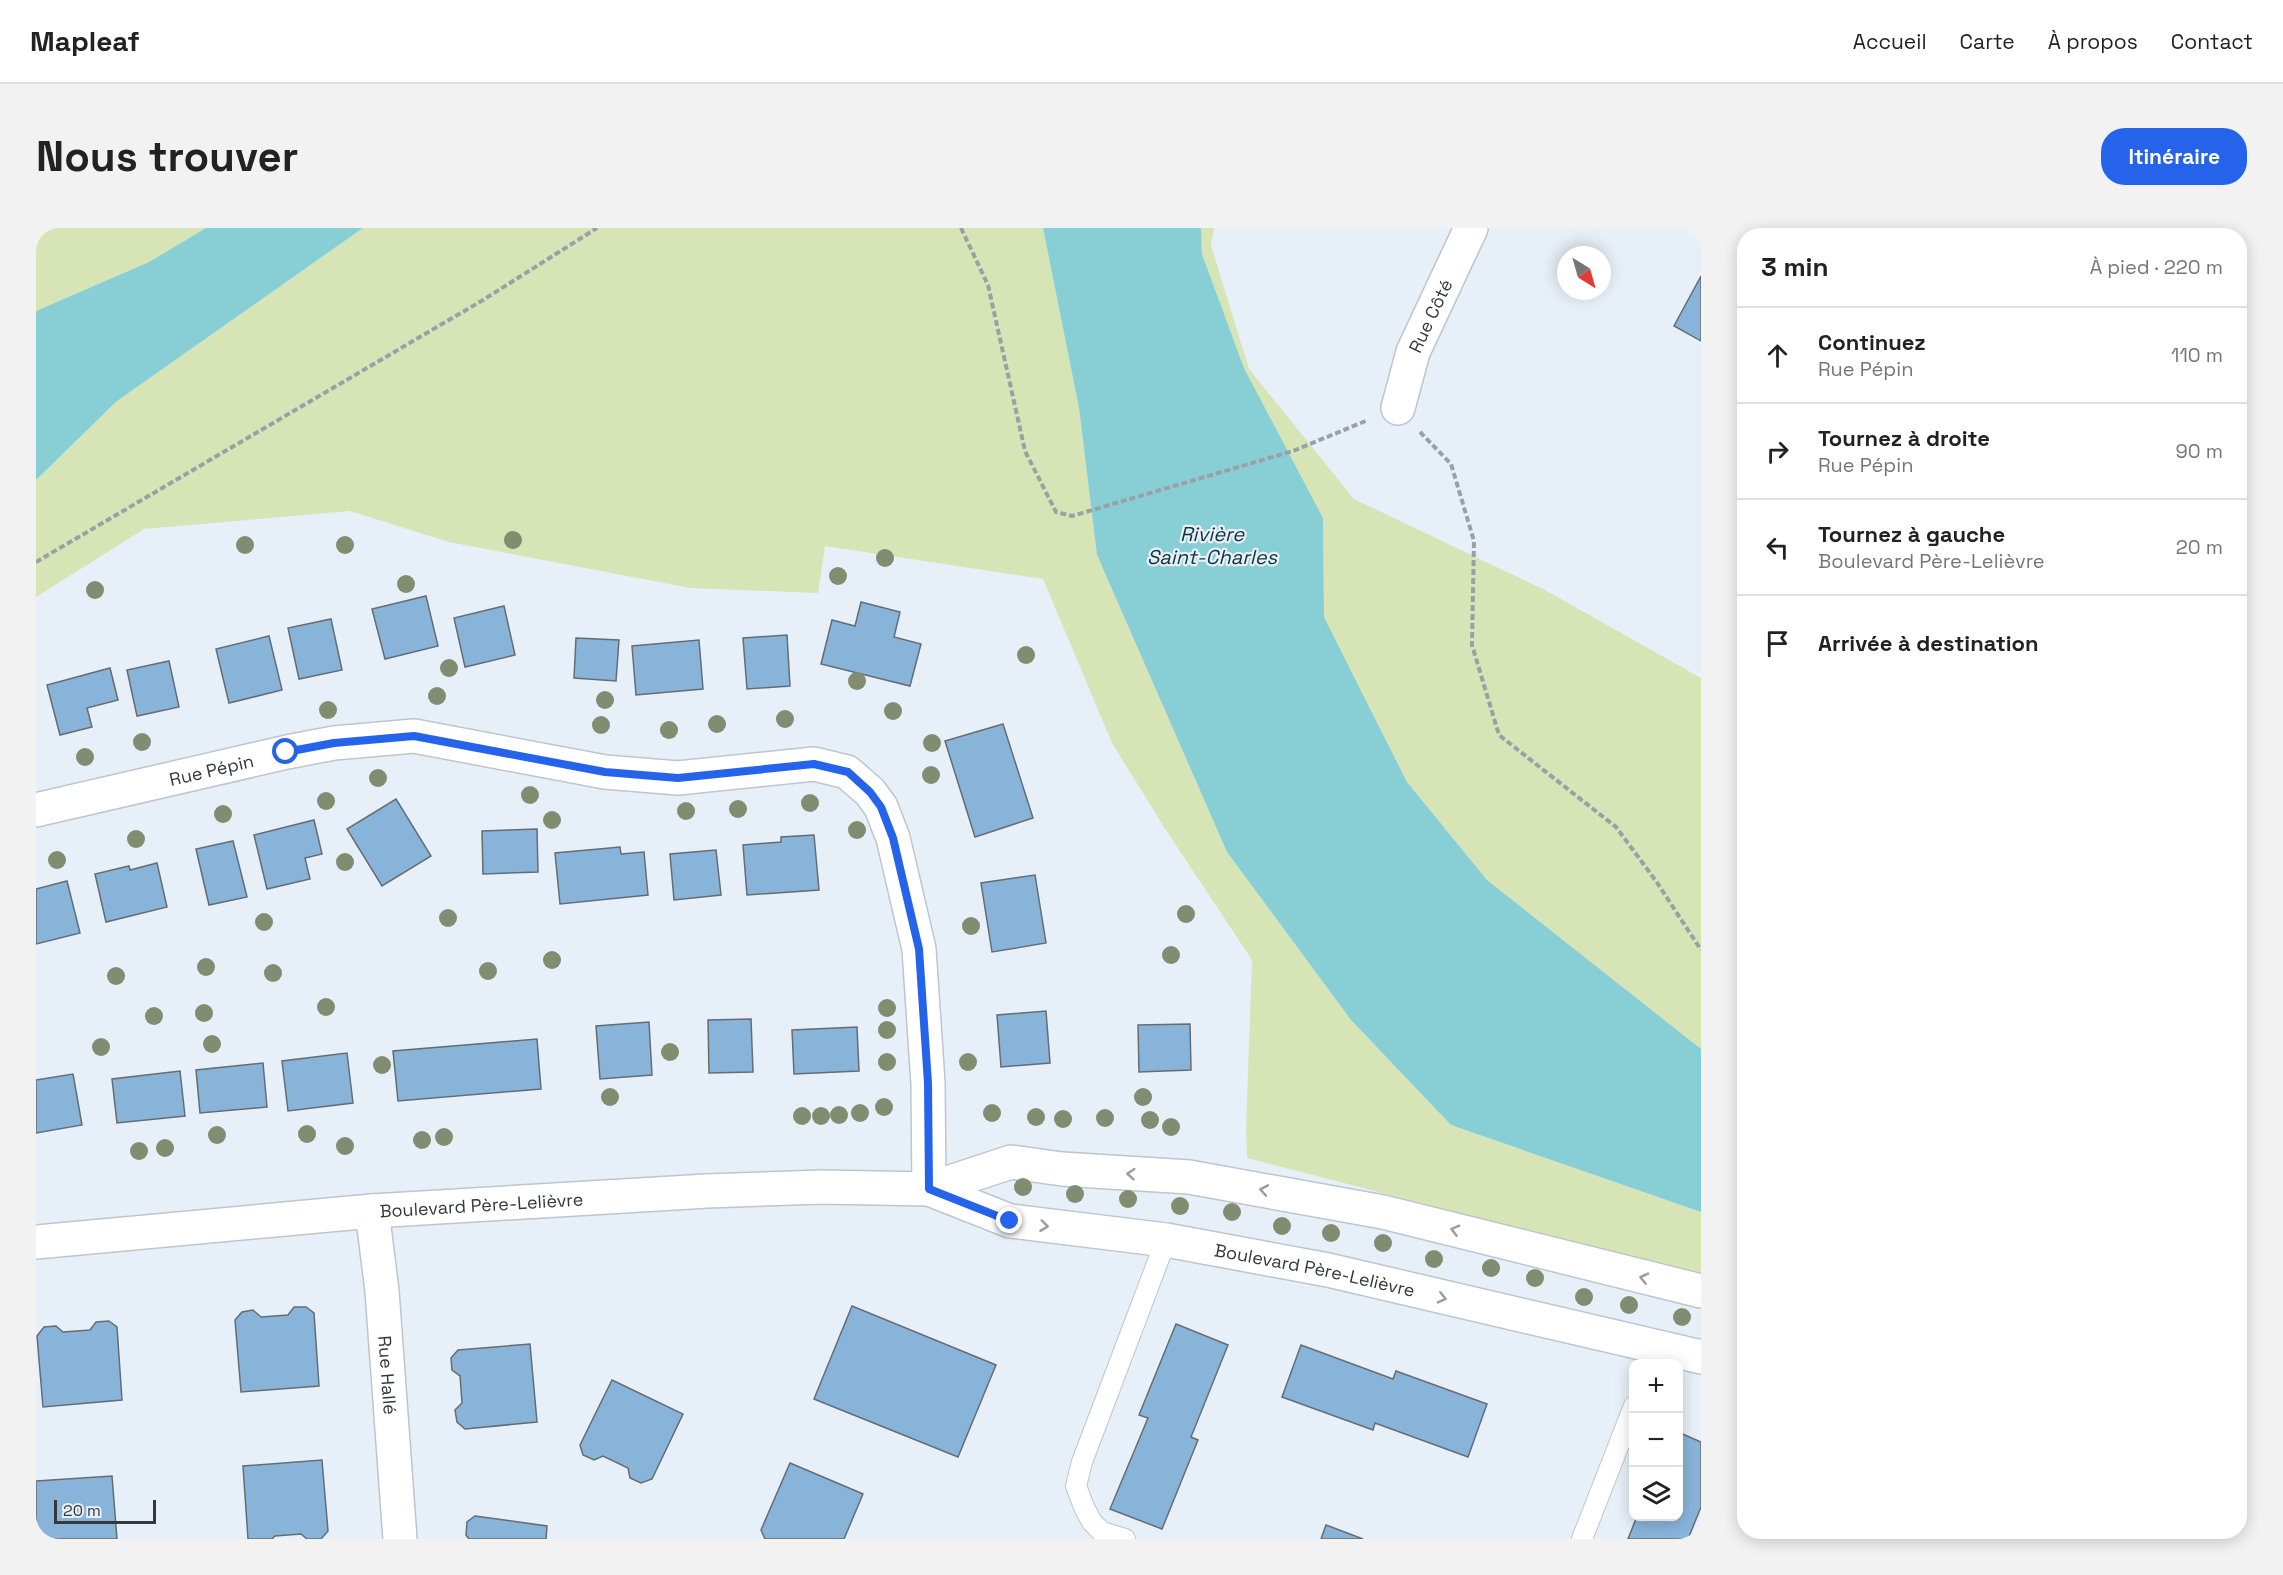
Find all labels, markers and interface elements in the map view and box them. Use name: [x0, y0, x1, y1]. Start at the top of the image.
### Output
text: Mapleaf: [30, 23, 140, 59]
text: Accueil: [1853, 28, 1927, 55]
text: Carte: [1960, 28, 2015, 55]
text: À propos: [2048, 28, 2138, 55]
text: Contact: [2171, 28, 2253, 55]
button: Itinéraire: [2101, 128, 2247, 185]
text: Nous trouver: [36, 130, 298, 183]
north arrow: [1557, 246, 1611, 300]
text: 3 min: [1761, 250, 1829, 284]
text: À pied · 220 m: [2090, 254, 2223, 280]
street label: Rue Côté: [1403, 275, 1457, 356]
text: Continuez: [1818, 328, 1926, 356]
icon: ahead: [1761, 339, 1794, 372]
text: 110 m: [2171, 342, 2223, 368]
text: Rue Pépin: [1818, 356, 1913, 382]
text: Tournez à droite: [1818, 424, 1990, 452]
icon: right: [1761, 435, 1794, 468]
text: 90 m: [2176, 438, 2223, 464]
text: Rue Pépin: [1818, 452, 1913, 478]
text: Tournez à gauche: [1818, 520, 2005, 548]
water label: Rivière Saint-Charles: [1147, 521, 1278, 570]
icon: left: [1761, 531, 1794, 564]
text: 20 m: [2176, 534, 2223, 560]
text: Boulevard Père-Lelièvre: [1818, 548, 2045, 574]
icon: arrive: [1761, 627, 1794, 660]
text: Arrivée à destination: [1818, 629, 2039, 657]
route start: [272, 738, 298, 764]
street label: Rue Pépin: [167, 749, 256, 790]
one-way arrow: [1126, 1167, 1135, 1180]
one-way arrow: [1259, 1184, 1269, 1197]
street label: Boulevard Père-Lelièvre: [379, 1187, 584, 1222]
route end: [996, 1207, 1022, 1233]
one-way arrow: [1040, 1219, 1049, 1231]
one-way arrow: [1450, 1225, 1460, 1238]
street label: Boulevard Père-Lelièvre: [1213, 1238, 1417, 1301]
one-way arrow: [1639, 1272, 1649, 1285]
one-way arrow: [1437, 1290, 1447, 1303]
street label: Rue Hallé: [374, 1335, 402, 1416]
map controls: [1629, 1359, 1683, 1521]
button: +: [1629, 1359, 1683, 1413]
button: −: [1629, 1413, 1683, 1467]
button: layers: [1629, 1467, 1683, 1521]
scale bar: [54, 1497, 156, 1524]
text: 20 m: [63, 1500, 101, 1521]

